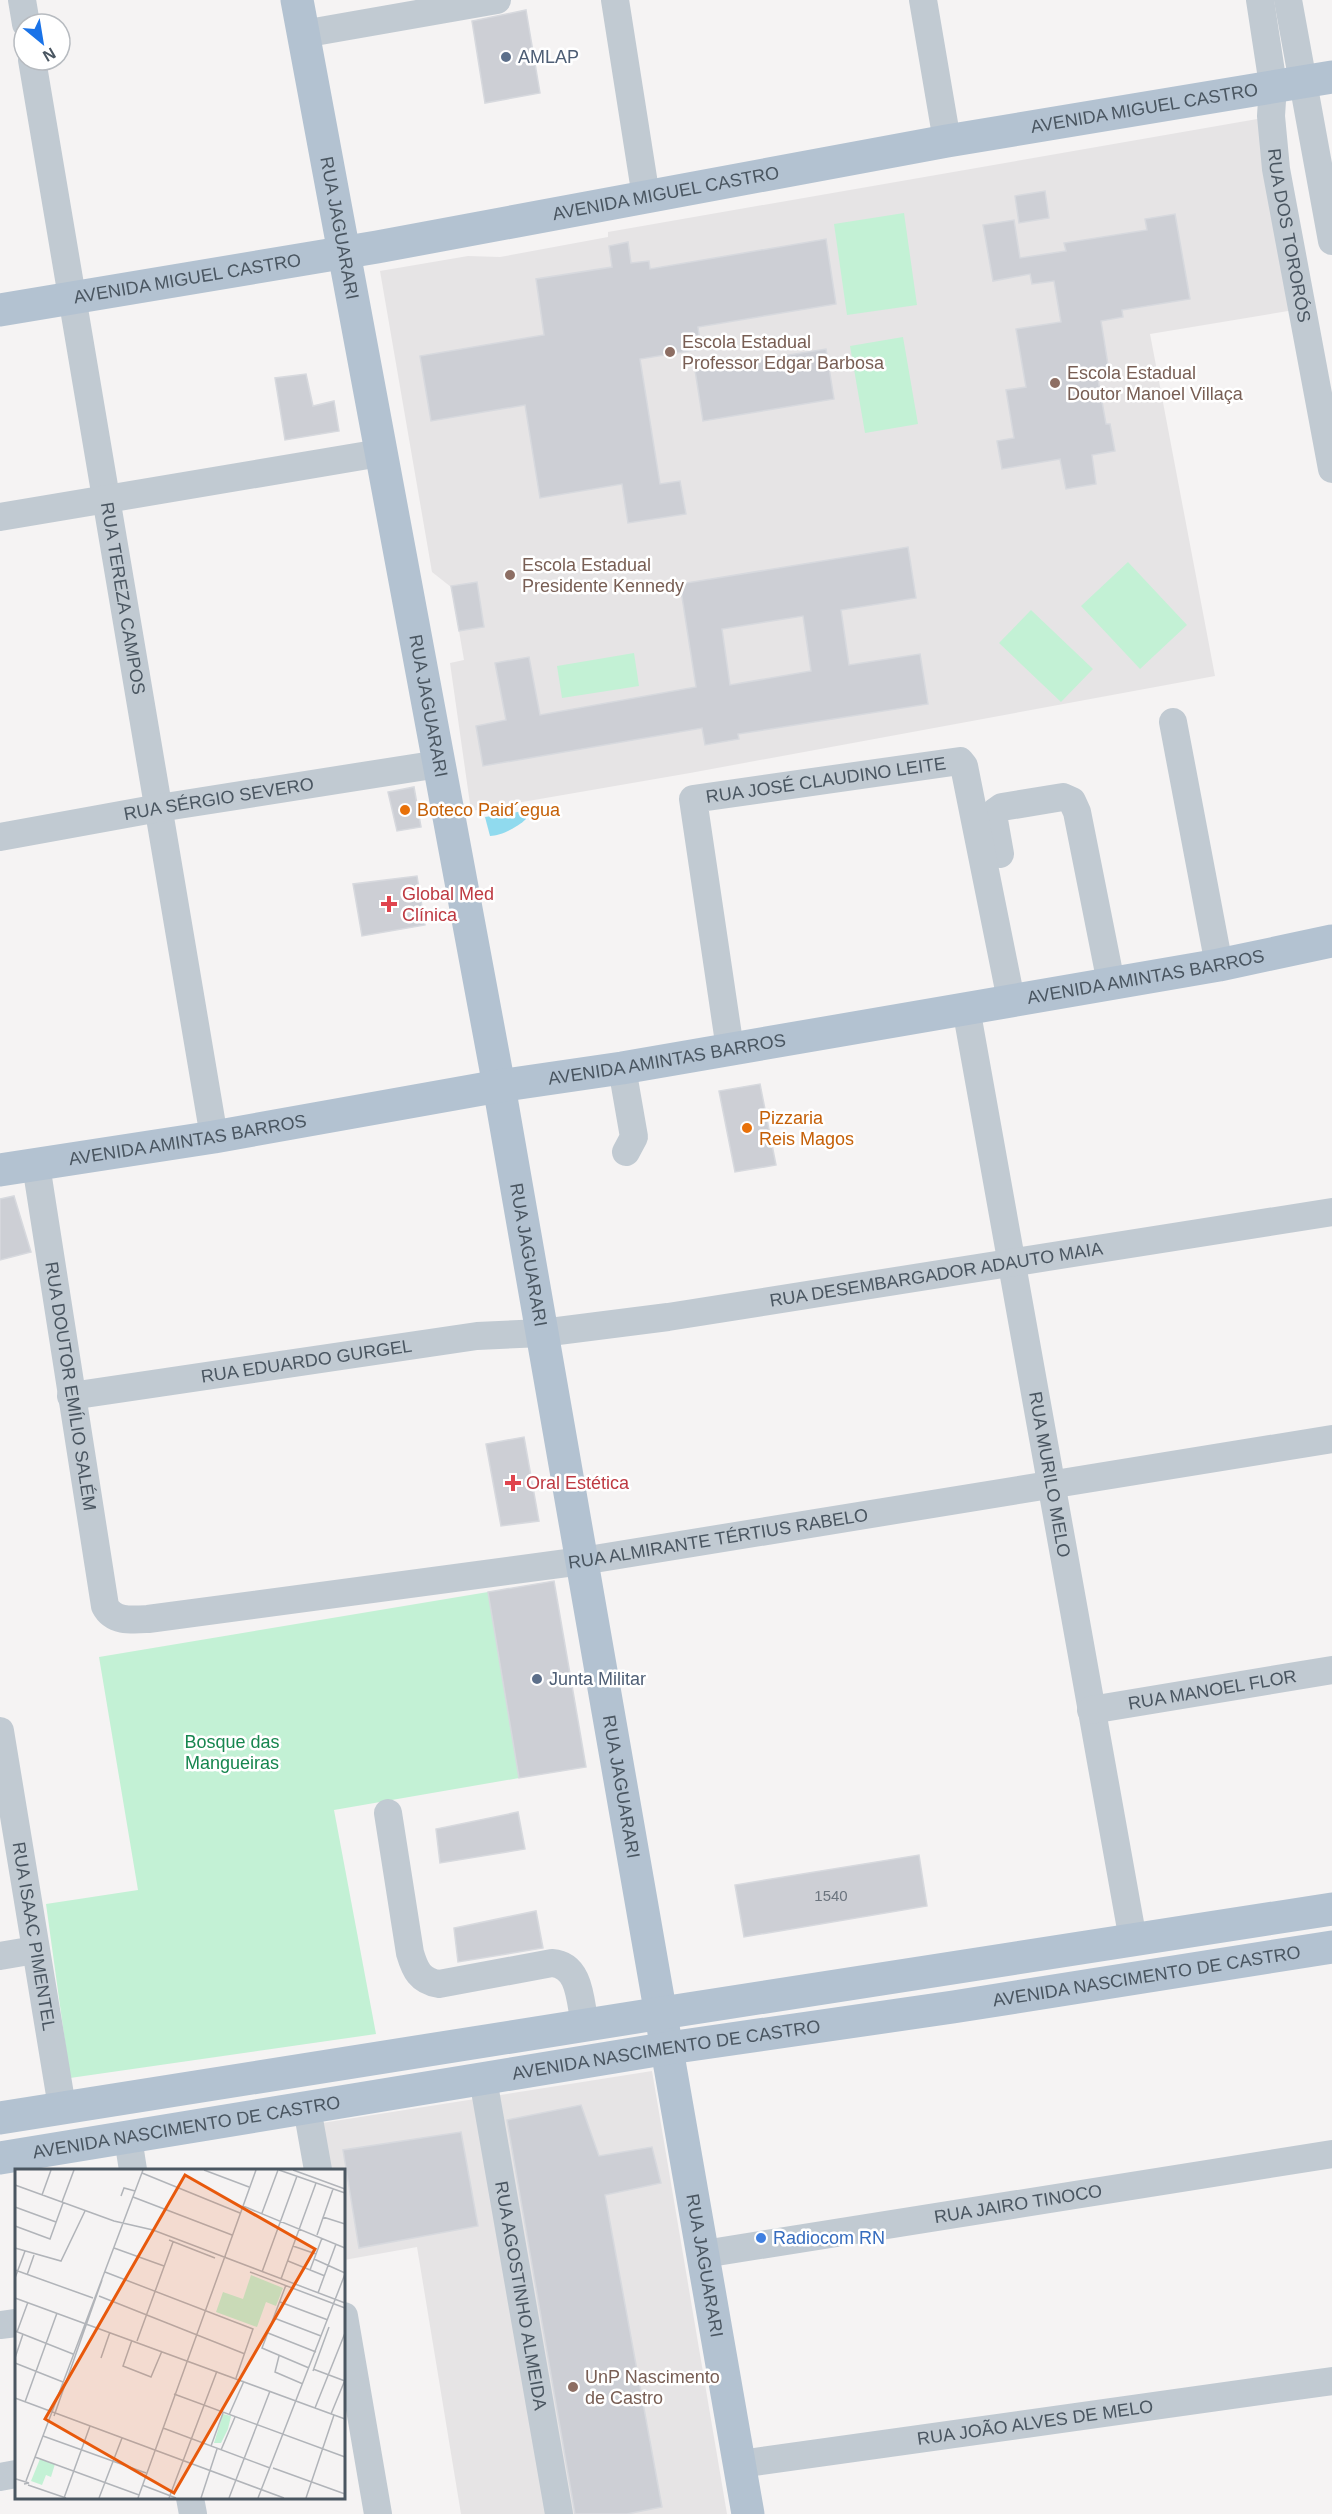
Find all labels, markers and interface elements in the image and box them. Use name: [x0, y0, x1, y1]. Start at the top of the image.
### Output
north arrow: [12, 12, 72, 72]
text: N: [40, 44, 59, 65]
place label: AMLAP: [518, 47, 579, 67]
marker: AMLAP: [499, 50, 513, 64]
street label: AVENIDA MIGUEL CASTRO: [1029, 79, 1259, 137]
street label: RUA DOS TORORÓS: [1264, 148, 1314, 324]
street label: RUA JAGUARARI: [316, 155, 363, 301]
street label: AVENIDA MIGUEL CASTRO: [551, 162, 781, 224]
street label: AVENIDA MIGUEL CASTRO: [72, 250, 303, 308]
place label: Escola Estadual Professor Edgar Barbosa: [682, 332, 885, 373]
marker: Escola Estadual Professor Edgar Barbosa: [663, 345, 677, 359]
place label: Escola Estadual Doutor Manoel Villaça: [1067, 363, 1244, 404]
marker: Escola Estadual Doutor Manoel Villaça: [1048, 376, 1062, 390]
street label: RUA TEREZA CAMPOS: [97, 501, 149, 696]
place label: Escola Estadual Presidente Kennedy: [522, 555, 684, 596]
marker: Escola Estadual Presidente Kennedy: [503, 568, 517, 582]
street label: RUA JAGUARARI: [405, 633, 451, 779]
street label: RUA JOSÉ CLAUDINO LEITE: [705, 753, 947, 807]
street label: RUA SÉRGIO SEVERO: [122, 774, 315, 824]
place label: Boteco Paid´egua: [417, 800, 561, 820]
marker: Boteco Paid´egua: [398, 803, 412, 817]
place label: Global Med Clínica: [402, 884, 494, 925]
marker: Global Med Clínica: [380, 895, 398, 913]
street label: AVENIDA AMINTAS BARROS: [1026, 946, 1266, 1008]
street label: AVENIDA AMINTAS BARROS: [547, 1030, 787, 1089]
place label: Pizzaria Reis Magos: [759, 1108, 854, 1149]
street label: AVENIDA AMINTAS BARROS: [67, 1111, 308, 1169]
marker: Pizzaria Reis Magos: [740, 1121, 754, 1135]
street label: RUA JAGUARARI: [506, 1182, 551, 1328]
street label: RUA DESEMBARGADOR ADAUTO MAIA: [768, 1238, 1104, 1311]
street label: RUA DOUTOR EMÍLIO SALÉM: [41, 1260, 100, 1512]
street label: RUA EDUARDO GURGEL: [200, 1336, 413, 1387]
street label: RUA MURILO MELO: [1025, 1390, 1074, 1559]
place label: Oral Estética: [526, 1473, 630, 1493]
marker: Oral Estética: [504, 1474, 522, 1492]
street label: RUA ALMIRANTE TÉRTIUS RABELO: [567, 1505, 869, 1573]
street label: RUA MANOEL FLOR: [1127, 1666, 1298, 1714]
place label: Junta Militar: [549, 1669, 646, 1689]
marker: Junta Militar: [530, 1672, 544, 1686]
street label: RUA JAGUARARI: [599, 1714, 644, 1860]
park label: Bosque das Mangueiras: [184, 1732, 280, 1773]
street label: RUA ISAAC PIMENTEL: [8, 1840, 59, 2032]
house number: 1540: [814, 1887, 848, 1904]
street label: AVENIDA NASCIMENTO DE CASTRO: [991, 1942, 1302, 2011]
street label: AVENIDA NASCIMENTO DE CASTRO: [511, 2016, 822, 2084]
street label: AVENIDA NASCIMENTO DE CASTRO: [31, 2092, 342, 2162]
inset map: [15, 2169, 345, 2499]
street label: RUA AGOSTINHO ALMEIDA: [491, 2180, 551, 2412]
street label: RUA JAIRO TINOCO: [933, 2181, 1103, 2227]
street label: RUA JAGUARARI: [682, 2192, 727, 2339]
place label: Radiocom RN: [773, 2228, 885, 2248]
marker: Radiocom RN: [754, 2231, 768, 2245]
place label: UnP Nascimento de Castro: [585, 2367, 720, 2408]
marker: UnP Nascimento de Castro: [566, 2380, 580, 2394]
street label: RUA JOÃO ALVES DE MELO: [916, 2396, 1154, 2449]

